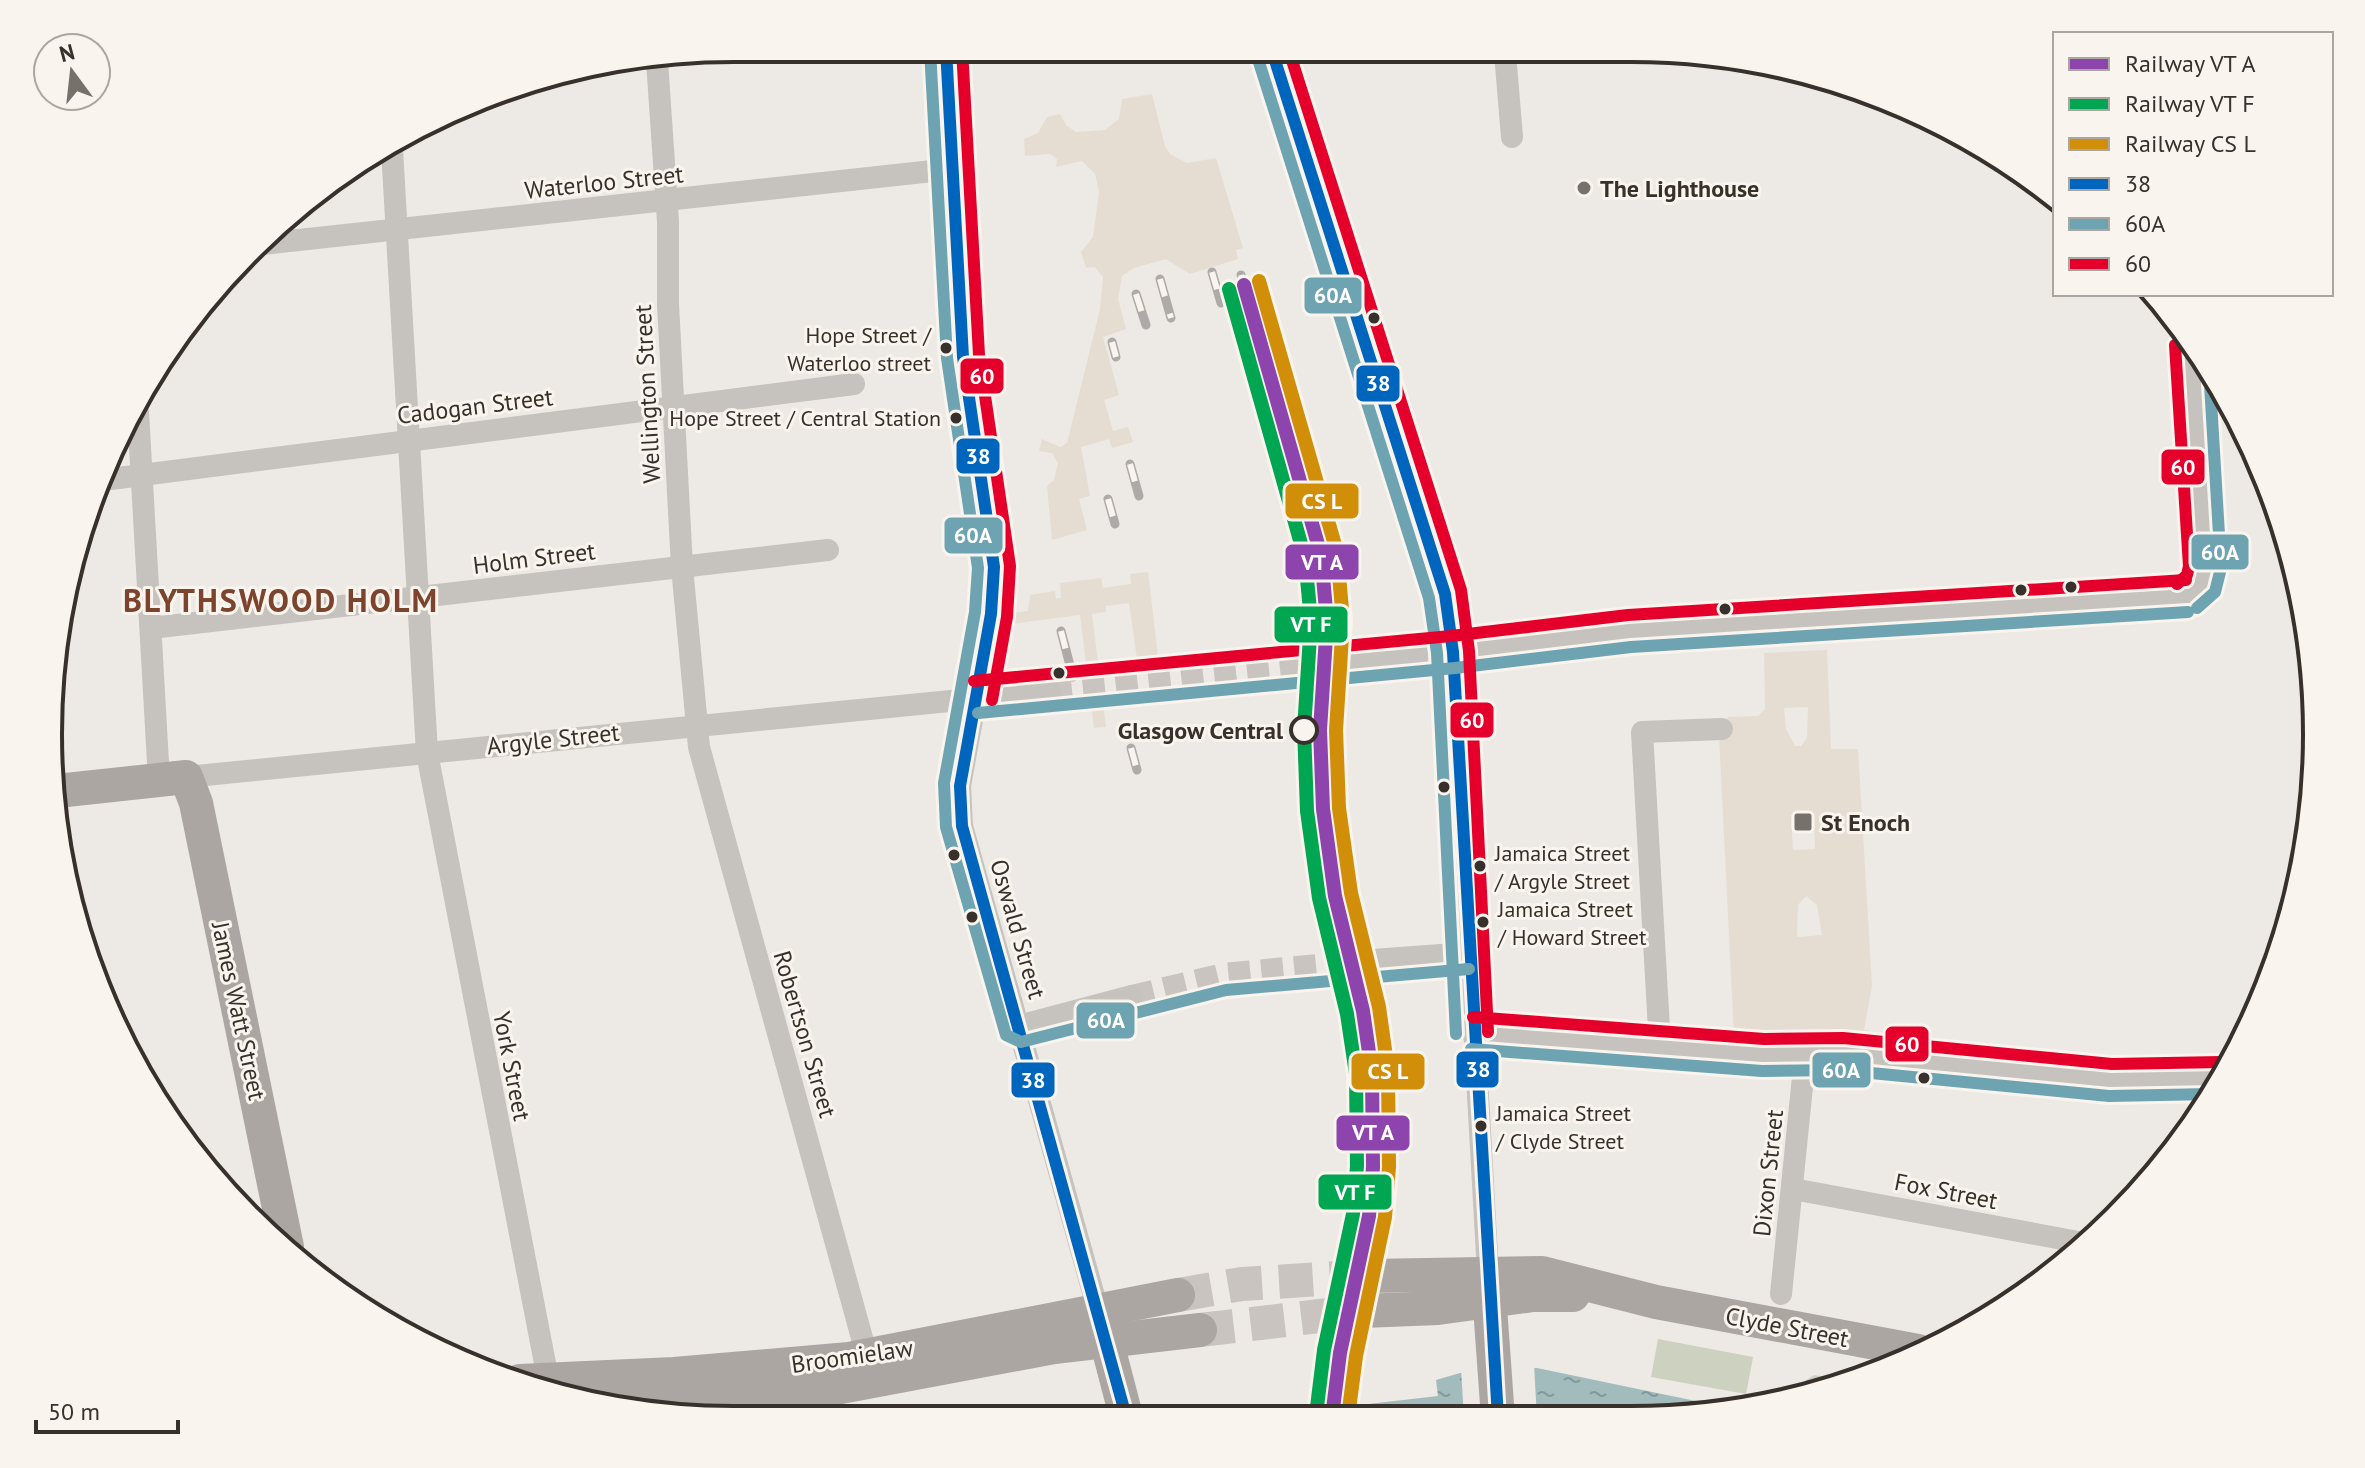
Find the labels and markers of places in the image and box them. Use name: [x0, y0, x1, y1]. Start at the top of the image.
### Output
place label: The Lighthouse: [1600, 173, 1759, 204]
marker: The Lighthouse: [1575, 179, 1593, 197]
unlabelled marker: [1366, 310, 1382, 326]
place label: Hope Street / Waterloo street: [787, 321, 932, 377]
marker: Hope Street / Waterloo street: [938, 340, 954, 356]
place label: Hope Street / Central Station: [669, 404, 941, 432]
marker: Hope Street / Central Station: [948, 410, 964, 426]
unlabelled marker: [2063, 579, 2079, 595]
unlabelled marker: [2013, 582, 2029, 598]
unlabelled marker: [1717, 601, 1733, 617]
unlabelled marker: [1051, 665, 1067, 681]
place label: Glasgow Central: [1118, 715, 1284, 746]
marker: Glasgow Central: [1290, 716, 1318, 744]
unlabelled marker: [1436, 779, 1452, 795]
place label: St Enoch: [1821, 807, 1910, 838]
marker: St Enoch: [1792, 811, 1814, 833]
place label: Jamaica Street / Argyle Street: [1494, 839, 1631, 895]
unlabelled marker: [946, 847, 962, 863]
marker: Jamaica Street / Argyle Street: [1472, 858, 1488, 874]
place label: Jamaica Street / Howard Street: [1497, 895, 1647, 951]
unlabelled marker: [964, 909, 980, 925]
marker: Jamaica Street / Howard Street: [1475, 914, 1491, 930]
unlabelled marker: [1916, 1070, 1932, 1086]
place label: Jamaica Street / Clyde Street: [1495, 1099, 1631, 1155]
marker: Jamaica Street / Clyde Street: [1473, 1118, 1489, 1134]

